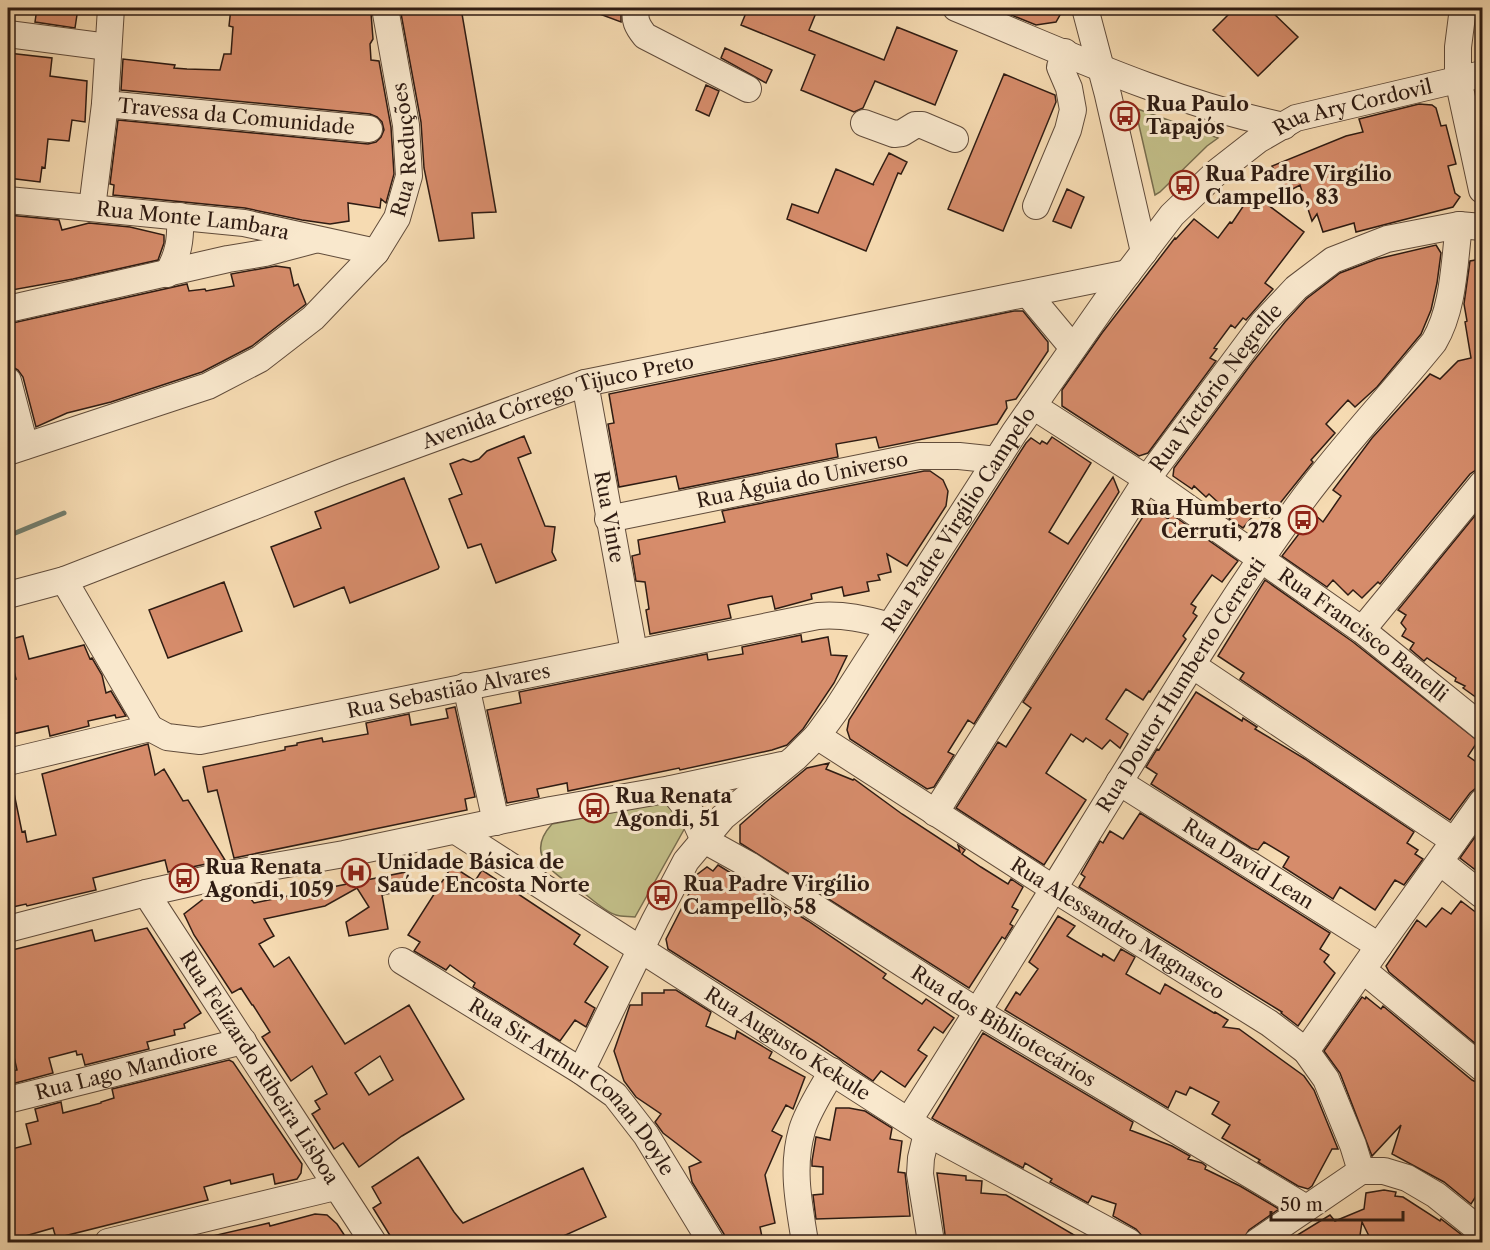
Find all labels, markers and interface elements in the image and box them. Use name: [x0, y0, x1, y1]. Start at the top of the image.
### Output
street label: Rua Ary Cordovil: [1269, 74, 1434, 140]
street label: Rua Reduções: [386, 81, 421, 220]
place label: Rua Paulo Tapajós: [1146, 92, 1249, 139]
street label: Travessa da Comunidade: [117, 93, 356, 140]
bus stop icon: Rua Paulo Tapajós: [1109, 100, 1141, 132]
place label: Rua Padre Virgílio Campello, 83: [1205, 162, 1392, 209]
bus stop icon: Rua Padre Virgílio Campello, 83: [1168, 169, 1200, 201]
street label: Rua Monte Lambara: [95, 197, 292, 245]
street label: Rua Victório Negrelle: [1145, 299, 1287, 476]
street label: Avenida Córrego Tijuco Preto: [418, 349, 696, 454]
street label: Rua Padre Virgílio Campelo: [877, 402, 1040, 637]
street label: Rua Águia do Universo: [694, 447, 910, 513]
street label: Rua Vinte: [589, 469, 630, 565]
place label: Rua Humberto Cerruti, 278: [1130, 496, 1282, 543]
bus stop icon: Rua Humberto Cerruti, 278: [1287, 504, 1319, 536]
street label: Rua Doutor Humberto Cerresti: [1092, 553, 1270, 817]
street label: Rua Francisco Banelli: [1274, 563, 1453, 707]
street label: Rua Sebastião Alvares: [345, 658, 552, 723]
place label: Rua Renata Agondi, 51: [614, 784, 733, 831]
bus stop icon: Rua Renata Agondi, 51: [578, 792, 610, 824]
street label: Rua David Lean: [1178, 813, 1319, 914]
place label: Unidade Básica de Saúde Encosta Norte: [377, 850, 590, 897]
street label: Rua Alessandro Magnasco: [1006, 852, 1229, 1004]
place label: Rua Renata Agondi, 1059: [204, 855, 334, 902]
hospital icon: Unidade Básica de Saúde Encosta Norte: [340, 857, 372, 889]
bus stop icon: Rua Renata Agondi, 1059: [168, 862, 200, 894]
place label: Rua Padre Virgílio Campello, 58: [683, 872, 870, 919]
bus stop icon: Rua Padre Virgílio Campello, 58: [646, 879, 678, 911]
street label: Rua Felizardo Ribeira Lisboa: [175, 946, 344, 1189]
street label: Rua dos Bibliotecários: [907, 960, 1100, 1092]
street label: Rua Augusto Kekule: [700, 982, 875, 1106]
street label: Rua Sir Arthur Conan Doyle: [464, 993, 680, 1180]
street label: Rua Lago Mandiore: [33, 1036, 220, 1105]
scale bar: [1271, 1184, 1403, 1222]
text: 50 m: [1280, 1194, 1323, 1216]

